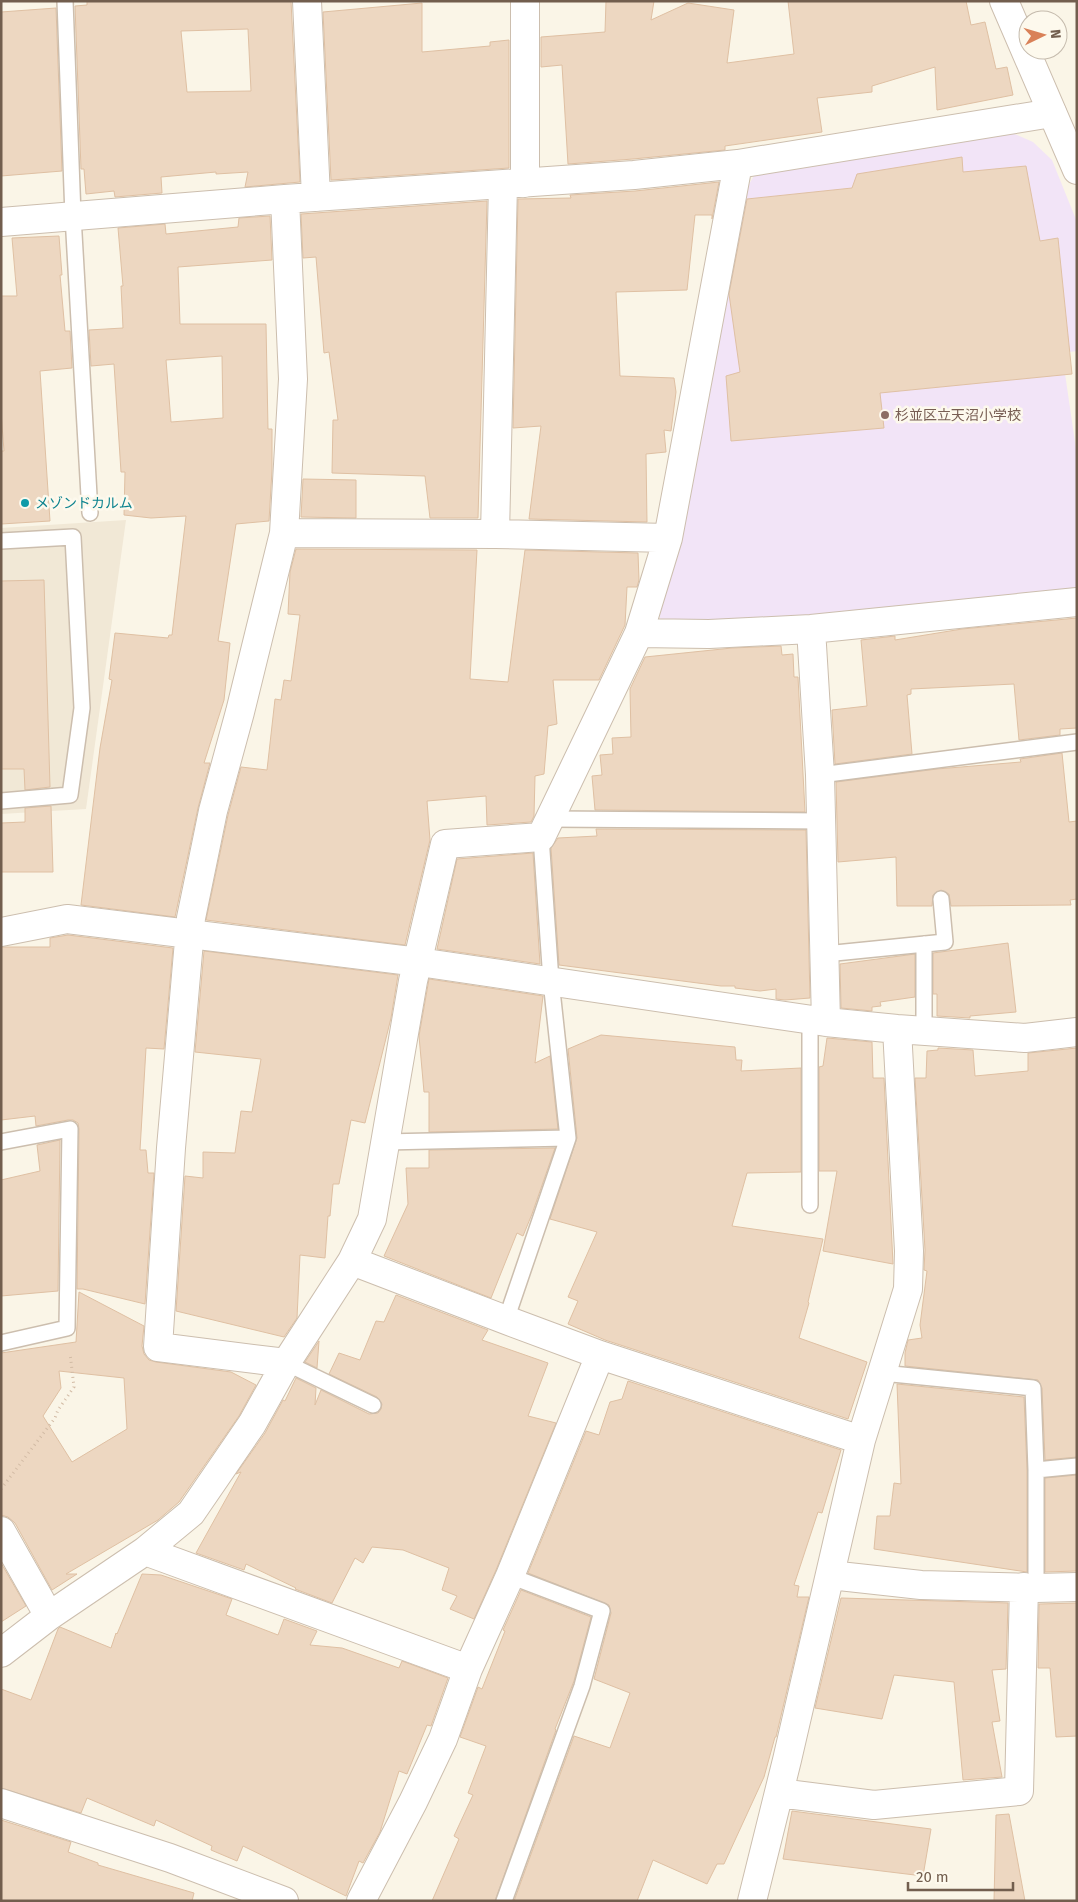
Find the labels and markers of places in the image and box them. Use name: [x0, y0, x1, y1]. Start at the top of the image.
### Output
place label: 杉並区立天沼小学校: [895, 407, 1021, 424]
marker: 杉並区立天沼小学校: [879, 409, 891, 421]
place label: メゾンドカルム: [35, 495, 133, 512]
marker: メゾンドカルム: [19, 497, 31, 509]

